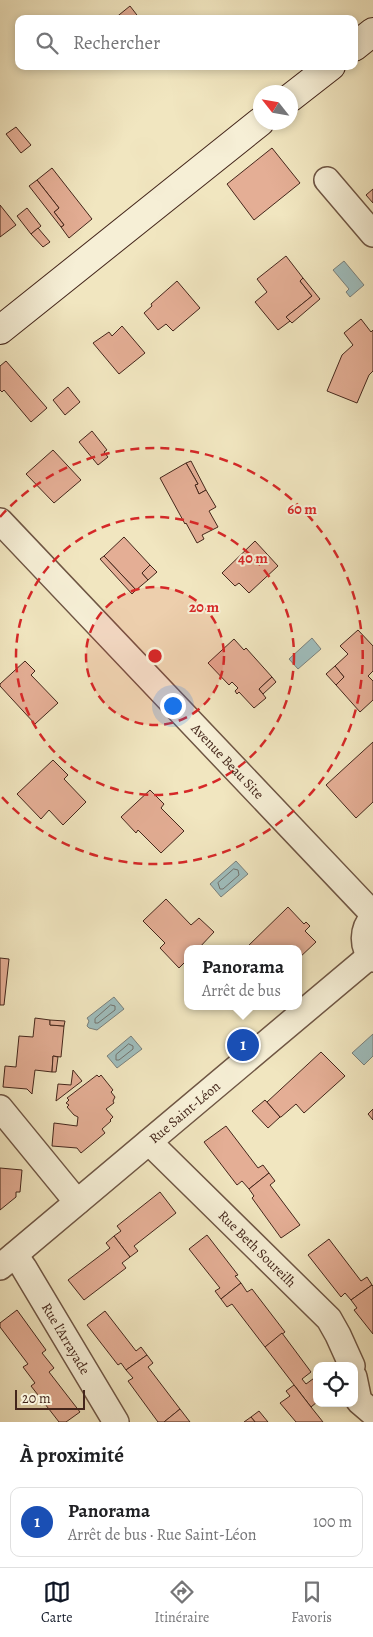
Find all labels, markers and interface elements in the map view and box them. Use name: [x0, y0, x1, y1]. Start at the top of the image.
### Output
search box: [15, 15, 358, 70]
icon: search: [33, 29, 61, 57]
text: Rechercher: [73, 30, 160, 56]
north arrow: [253, 85, 298, 130]
text: 60 m: [287, 499, 317, 519]
text: 40 m: [238, 548, 268, 568]
text: 20 m: [189, 597, 219, 617]
centre of rings: [146, 647, 164, 665]
your location: [160, 693, 186, 719]
street label: Avenue Beau Site: [186, 719, 268, 804]
popup: [184, 945, 302, 1010]
text: Panorama: [202, 954, 284, 980]
text: Arrêt de bus: [202, 980, 281, 1002]
pin: 1: [227, 1026, 259, 1064]
street label: Rue Saint-Léon: [145, 1077, 225, 1148]
street label: Rue Beth Soureilh: [214, 1206, 301, 1292]
street label: Rue l'Arrayade: [37, 1299, 95, 1378]
map controls: [313, 1362, 358, 1407]
button: locate: [313, 1362, 358, 1407]
scale bar: [15, 1387, 85, 1410]
text: 20 m: [22, 1389, 51, 1408]
text: À proximité: [20, 1441, 124, 1469]
text: Panorama: [68, 1498, 150, 1524]
text: 1: [34, 1511, 40, 1533]
text: 100 m: [313, 1511, 352, 1533]
text: Arrêt de bus · Rue Saint-Léon: [68, 1524, 256, 1546]
tab: Carte: [41, 1578, 73, 1627]
tab: Itinéraire: [155, 1578, 209, 1627]
tab: Favoris: [291, 1578, 332, 1627]

